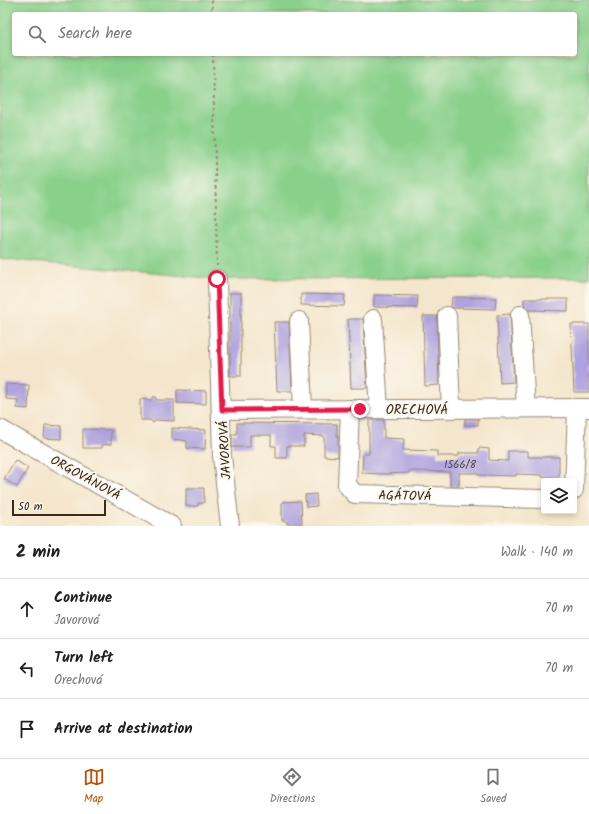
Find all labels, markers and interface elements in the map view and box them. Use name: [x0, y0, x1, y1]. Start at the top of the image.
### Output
search box: [12, 12, 577, 56]
text: Search here: [58, 22, 132, 46]
icon: search: [26, 23, 48, 45]
route start: [208, 270, 226, 288]
route end: [351, 400, 369, 418]
street label: ORECHOVÁ: [386, 400, 448, 421]
street label: JAVOROVÁ: [213, 420, 238, 480]
street label: ORGOVÁNOVÁ: [46, 450, 125, 506]
house number: 1566/8: [444, 456, 476, 474]
map controls: [541, 478, 577, 514]
button: layers: [541, 478, 577, 514]
street label: AGÁTOVÁ: [378, 486, 432, 507]
scale bar: [12, 498, 106, 517]
text: 50 m: [18, 498, 43, 516]
text: 2 min: [16, 539, 60, 566]
text: Walk · 140 m: [501, 542, 573, 563]
text: Continue: [54, 586, 112, 610]
icon: ahead: [16, 598, 38, 620]
text: 70 m: [545, 598, 573, 619]
text: Javorová: [54, 610, 99, 631]
text: Turn left: [54, 646, 114, 670]
icon: left: [16, 658, 38, 680]
text: 70 m: [545, 658, 573, 679]
text: Orechová: [54, 670, 102, 691]
text: Arrive at destination: [54, 717, 193, 741]
icon: arrive: [16, 718, 38, 740]
tab: Map: [83, 766, 105, 808]
tab: Directions: [270, 766, 315, 808]
tab: Saved: [480, 766, 506, 808]

